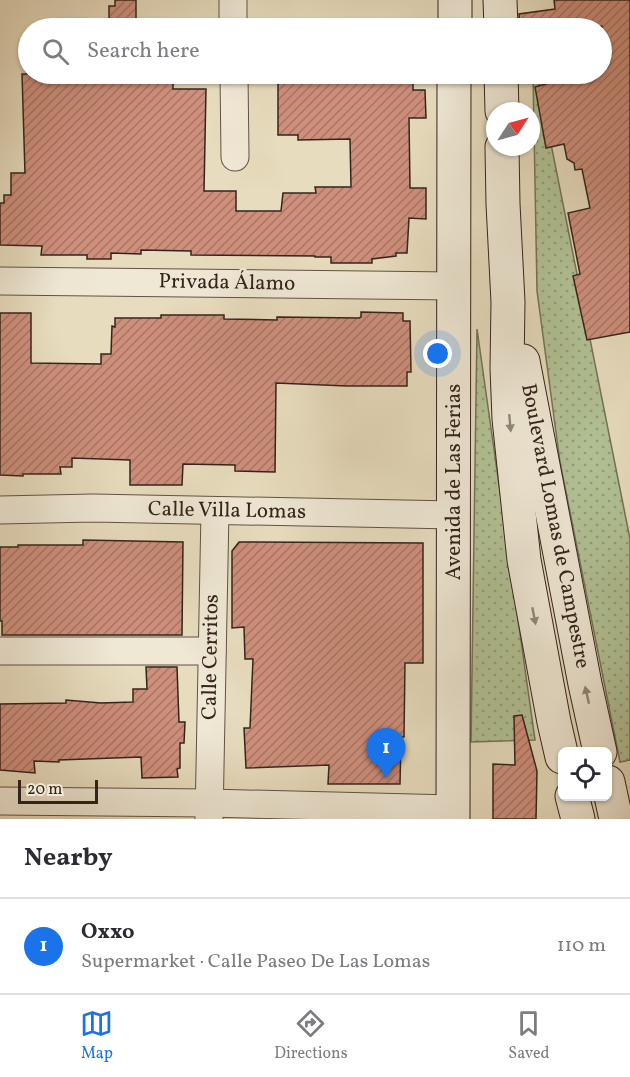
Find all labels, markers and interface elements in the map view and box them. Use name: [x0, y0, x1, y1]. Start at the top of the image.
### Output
search box: [18, 18, 612, 84]
icon: search: [39, 35, 72, 68]
text: Search here: [87, 36, 200, 67]
north arrow: [486, 102, 540, 156]
street label: Privada Álamo: [158, 267, 296, 299]
your location: [423, 339, 452, 368]
street label: Boulevard Lomas de Campestre: [513, 381, 597, 671]
street label: Avenida de Las Ferias: [440, 384, 469, 580]
one-way arrow: [505, 414, 515, 433]
street label: Calle Villa Lomas: [148, 495, 306, 527]
street label: Calle Cerritos: [195, 594, 227, 720]
one-way arrow: [530, 607, 539, 626]
one-way arrow: [582, 685, 591, 704]
pin: 1: [366, 728, 406, 778]
map controls: [558, 747, 612, 801]
button: locate: [558, 747, 612, 801]
scale bar: [18, 777, 98, 804]
text: 20 m: [27, 779, 62, 801]
text: Nearby: [24, 840, 113, 876]
text: Oxxo: [81, 917, 134, 948]
text: 1: [39, 932, 48, 960]
text: 110 m: [557, 932, 606, 960]
text: Supermarket · Calle Paseo De Las Lomas: [81, 948, 430, 976]
tab: Map: [80, 1007, 113, 1065]
tab: Directions: [274, 1007, 348, 1065]
tab: Saved: [508, 1007, 550, 1065]

